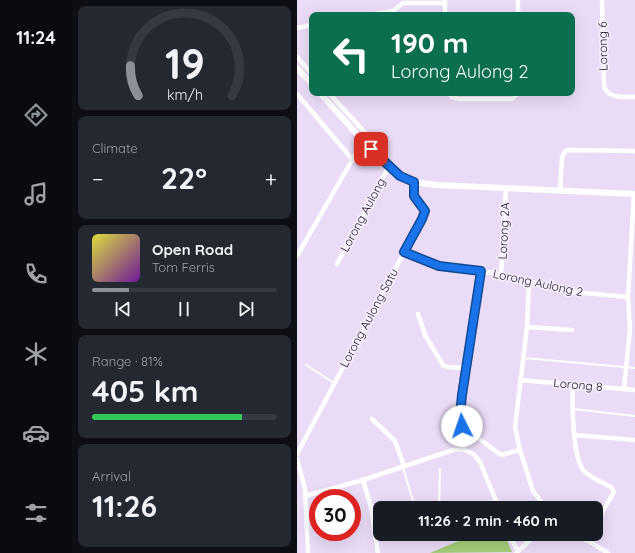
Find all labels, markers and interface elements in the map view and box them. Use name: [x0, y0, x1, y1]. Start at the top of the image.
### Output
street label: Lorong 6: [595, 21, 610, 71]
text: 190 m: [391, 25, 469, 60]
text: 11:24: [16, 26, 56, 49]
icon: left: [325, 28, 377, 80]
text: 19: [165, 37, 204, 89]
text: Lorong Aulong 2: [391, 60, 528, 83]
text: km/h: [166, 86, 203, 104]
icon: directions: [22, 101, 50, 129]
pin: [354, 132, 388, 166]
icon: arrive: [360, 138, 382, 160]
text: Climate: [92, 140, 138, 156]
text: 22°: [161, 159, 207, 197]
text: −: [92, 165, 103, 193]
text: +: [265, 165, 277, 193]
street label: Lorong Aulong: [337, 175, 388, 254]
icon: music: [22, 180, 50, 208]
street label: Lorong 2A: [495, 202, 513, 260]
text: Open Road: [152, 240, 233, 259]
text: Tom Ferris: [152, 259, 215, 275]
icon: phone: [22, 260, 50, 288]
street label: Lorong Aulong Satu: [336, 266, 401, 370]
street label: Lorong Aulong 2: [492, 266, 585, 299]
icon: previous: [112, 298, 134, 320]
icon: pause: [173, 298, 195, 320]
icon: next: [235, 298, 257, 320]
icon: climate: [22, 340, 50, 368]
text: Range · 81%: [92, 353, 163, 369]
text: 405 km: [92, 372, 198, 410]
street label: Lorong 8: [553, 375, 603, 394]
position arrow: [441, 405, 483, 447]
icon: car: [22, 419, 50, 447]
text: Arrival: [92, 468, 131, 484]
text: 11:26: [92, 487, 157, 525]
speed limit sign: 30: [309, 489, 361, 541]
icon: filters: [22, 499, 50, 527]
text: 11:26 · 2 min · 460 m: [418, 511, 558, 530]

